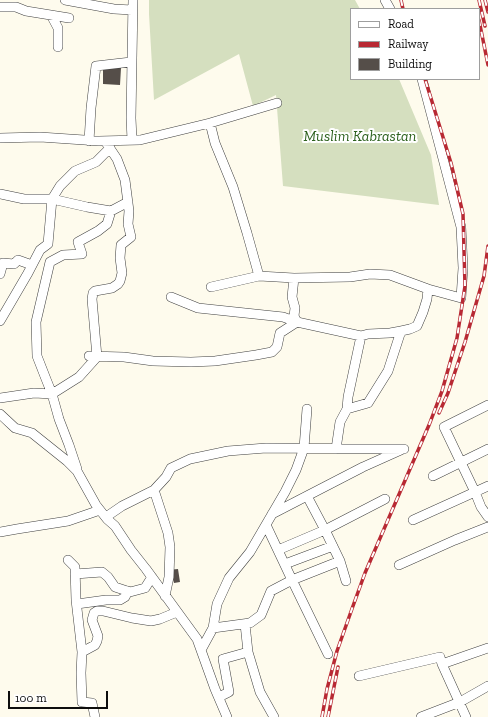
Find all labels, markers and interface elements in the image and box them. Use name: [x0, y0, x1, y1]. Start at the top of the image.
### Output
legend: [350, 8, 480, 80]
text: Road: [388, 17, 414, 31]
text: Railway: [388, 37, 429, 51]
text: Building: [388, 57, 432, 71]
park label: Muslim Kabrastan: [304, 128, 416, 146]
scale bar: [10, 683, 110, 709]
text: 100 m: [15, 691, 47, 705]

